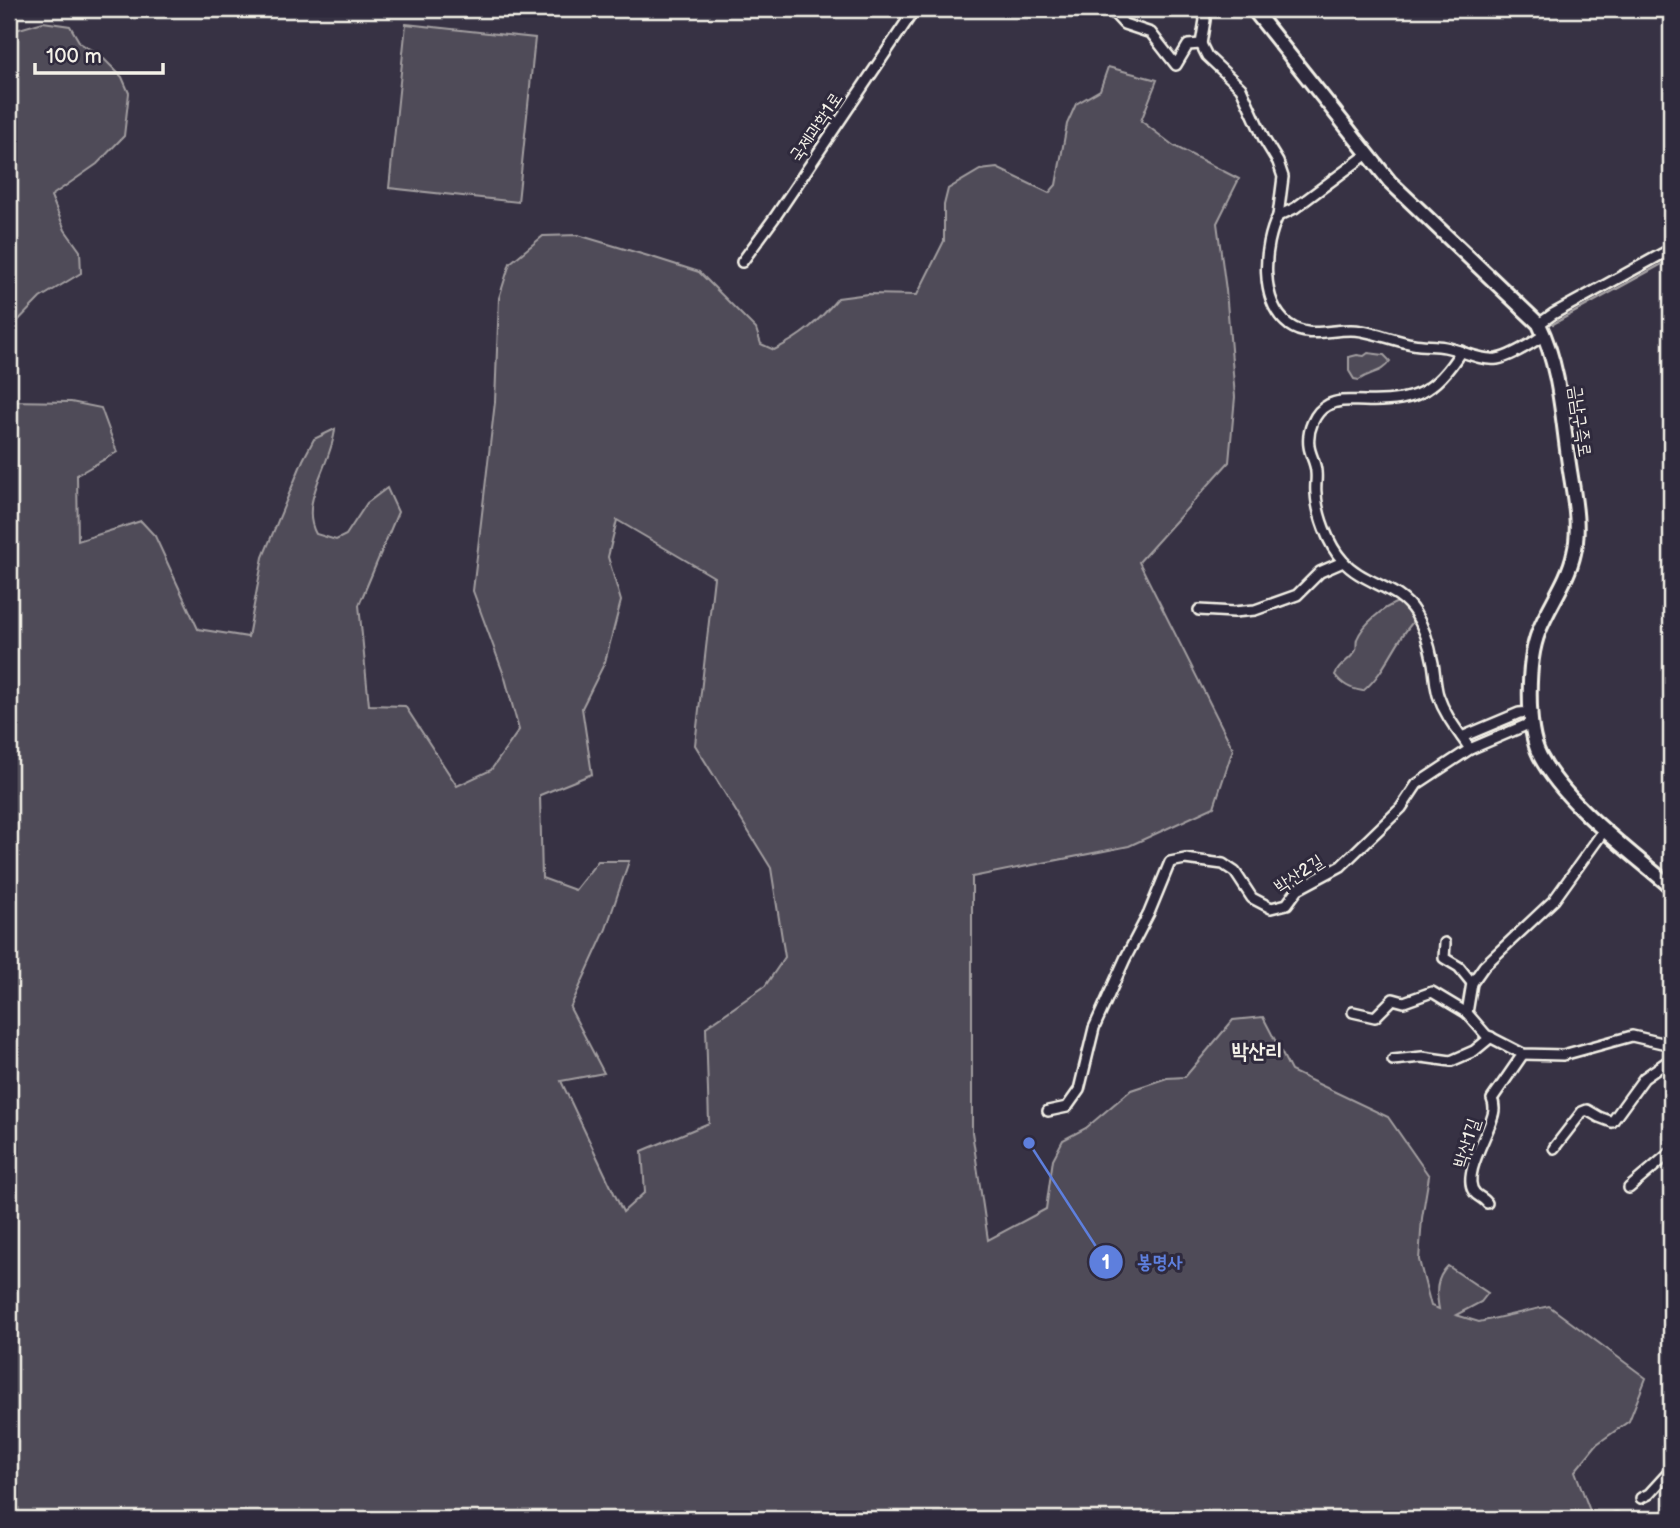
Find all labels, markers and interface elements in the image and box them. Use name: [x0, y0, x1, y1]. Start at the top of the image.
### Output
scale bar: [35, 32, 163, 76]
text: 100 m: [46, 44, 102, 69]
street label: 국제과학1로: [785, 88, 847, 166]
street label: 금남구즉로: [1565, 384, 1595, 458]
street label: 박산2길: [1271, 850, 1328, 898]
district label: 박산리: [1232, 1039, 1282, 1064]
street label: 박산1길: [1449, 1115, 1485, 1170]
callout: 봉명사: [1088, 1242, 1197, 1282]
text: 1: [1102, 1250, 1110, 1275]
text: 봉명사: [1137, 1251, 1183, 1274]

